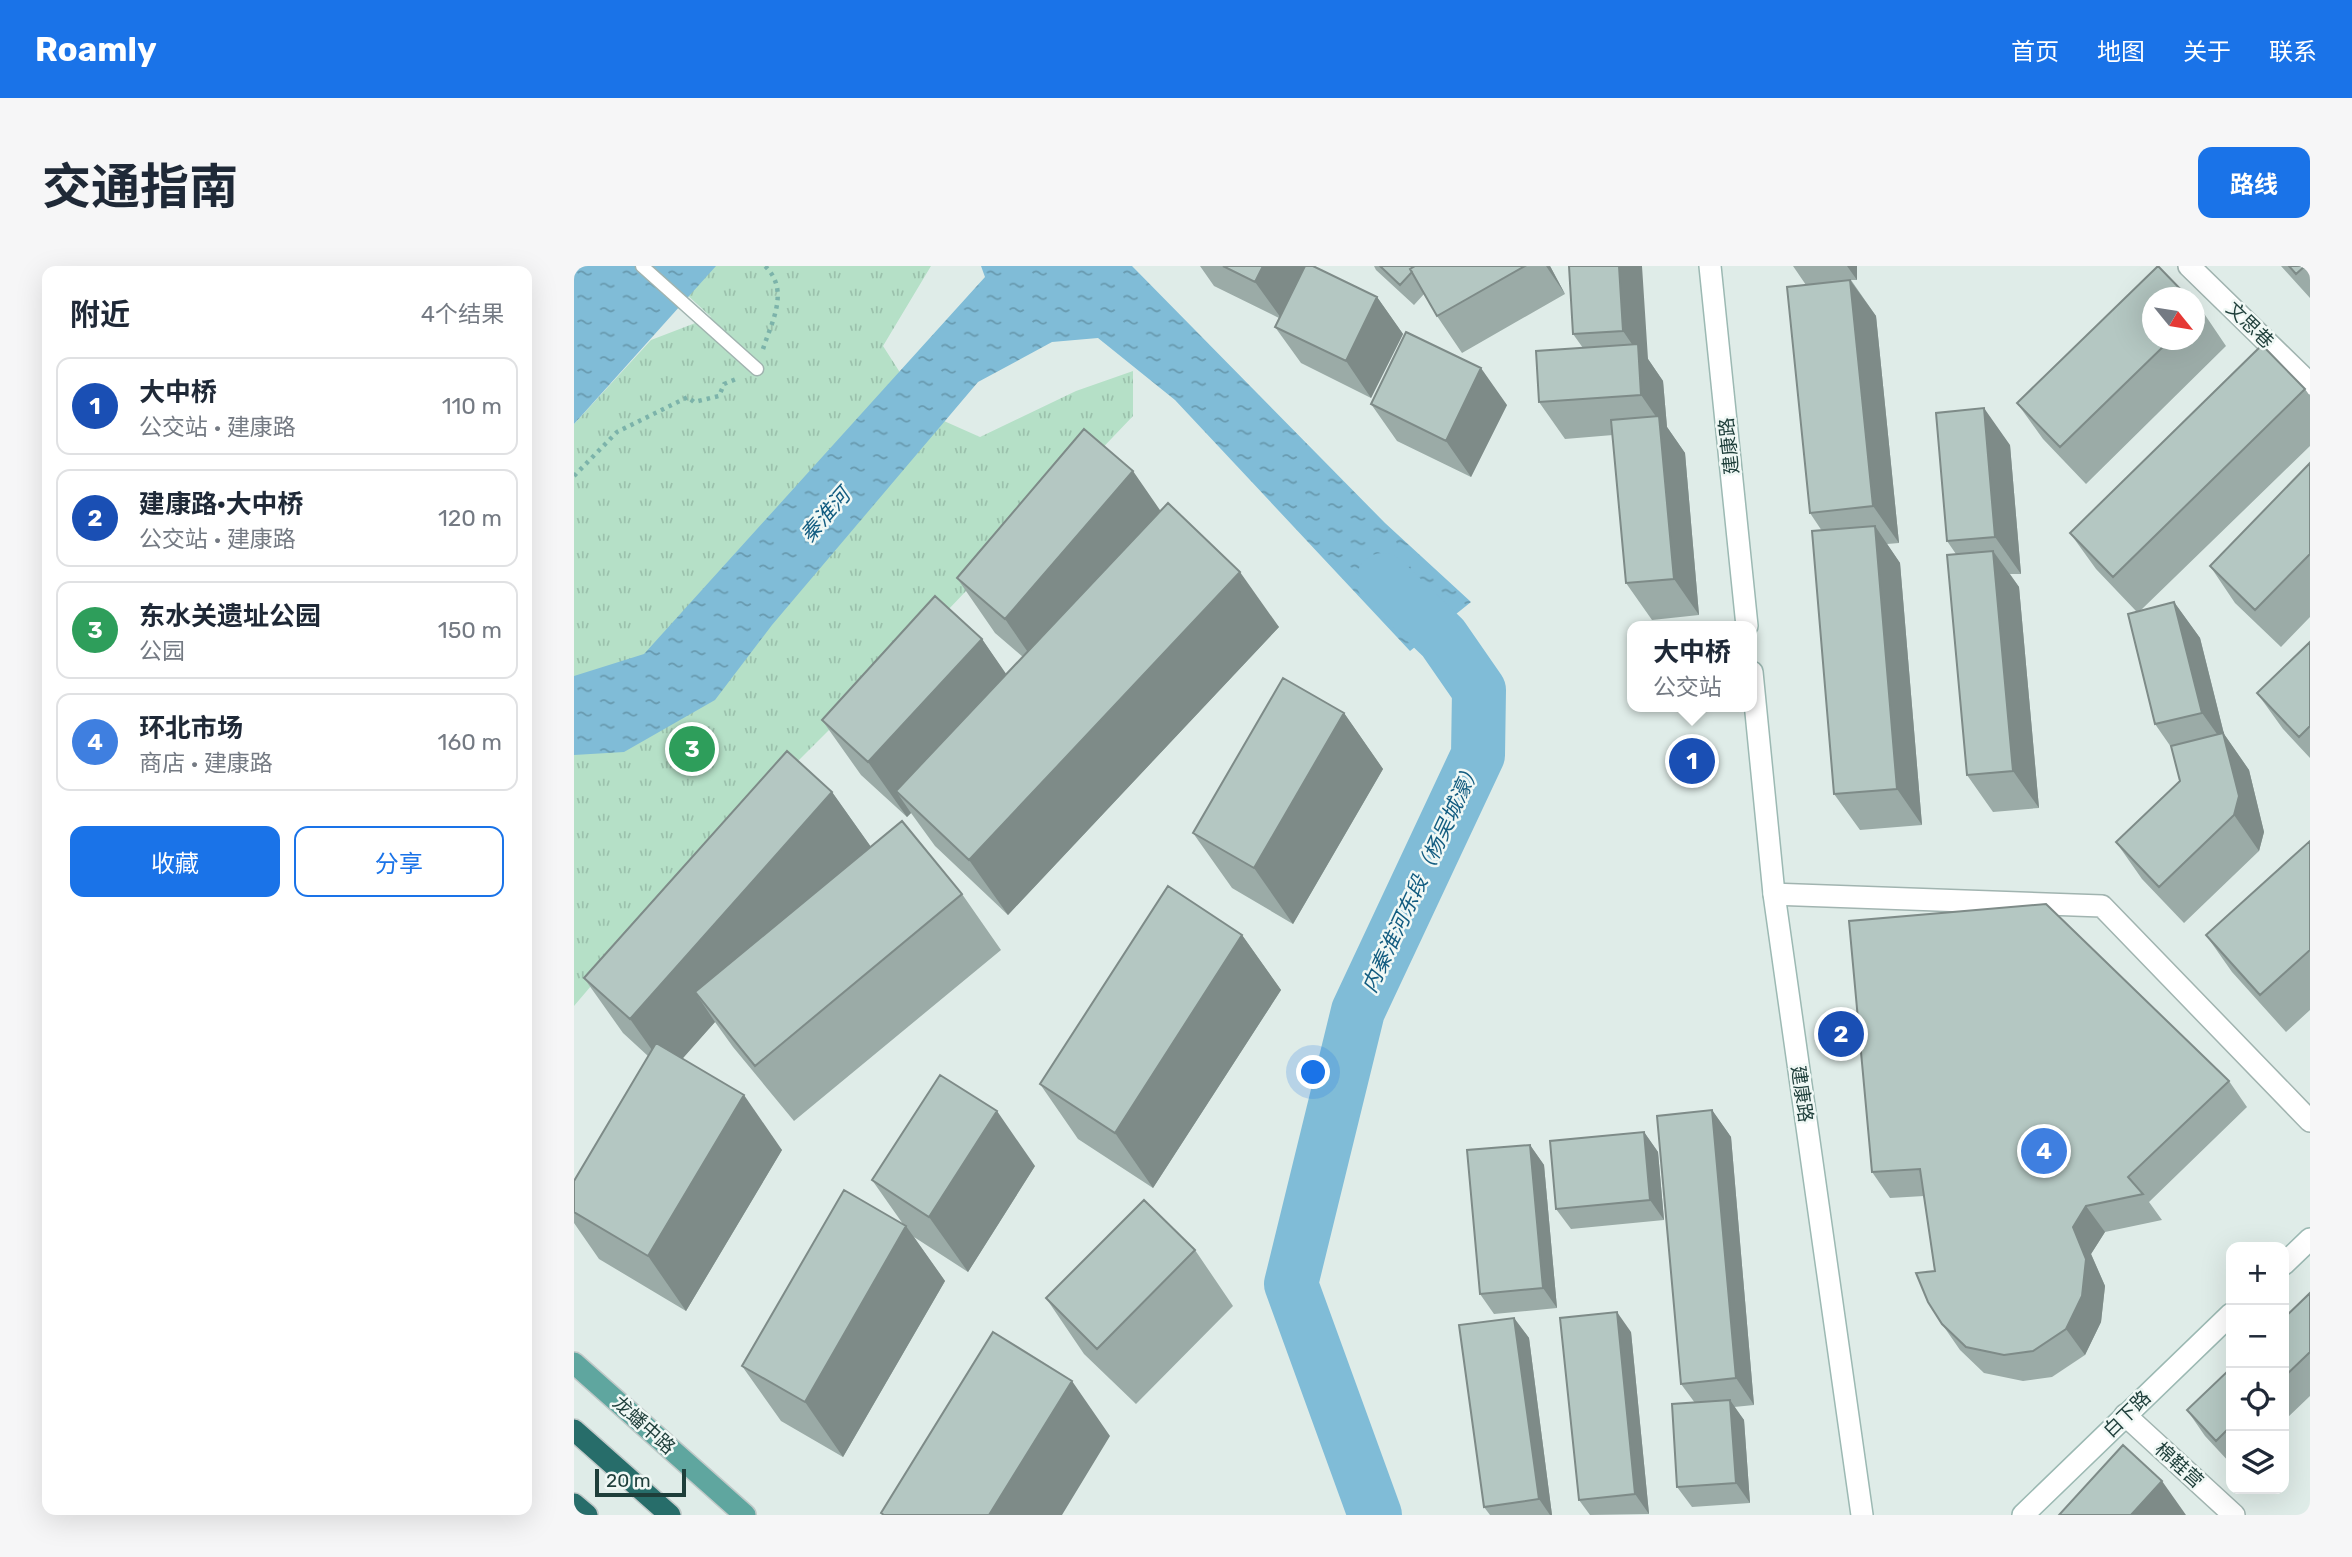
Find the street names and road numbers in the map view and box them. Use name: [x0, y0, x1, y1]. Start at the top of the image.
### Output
street label: 文思巷: [2222, 297, 2278, 353]
street label: 建康路: [1715, 416, 1743, 476]
street label: 建康路: [1787, 1064, 1817, 1124]
street label: 白下路: [2099, 1386, 2155, 1442]
street label: 龙蟠中路: [608, 1391, 680, 1459]
street label: 棉鞋营: [2150, 1437, 2208, 1493]

